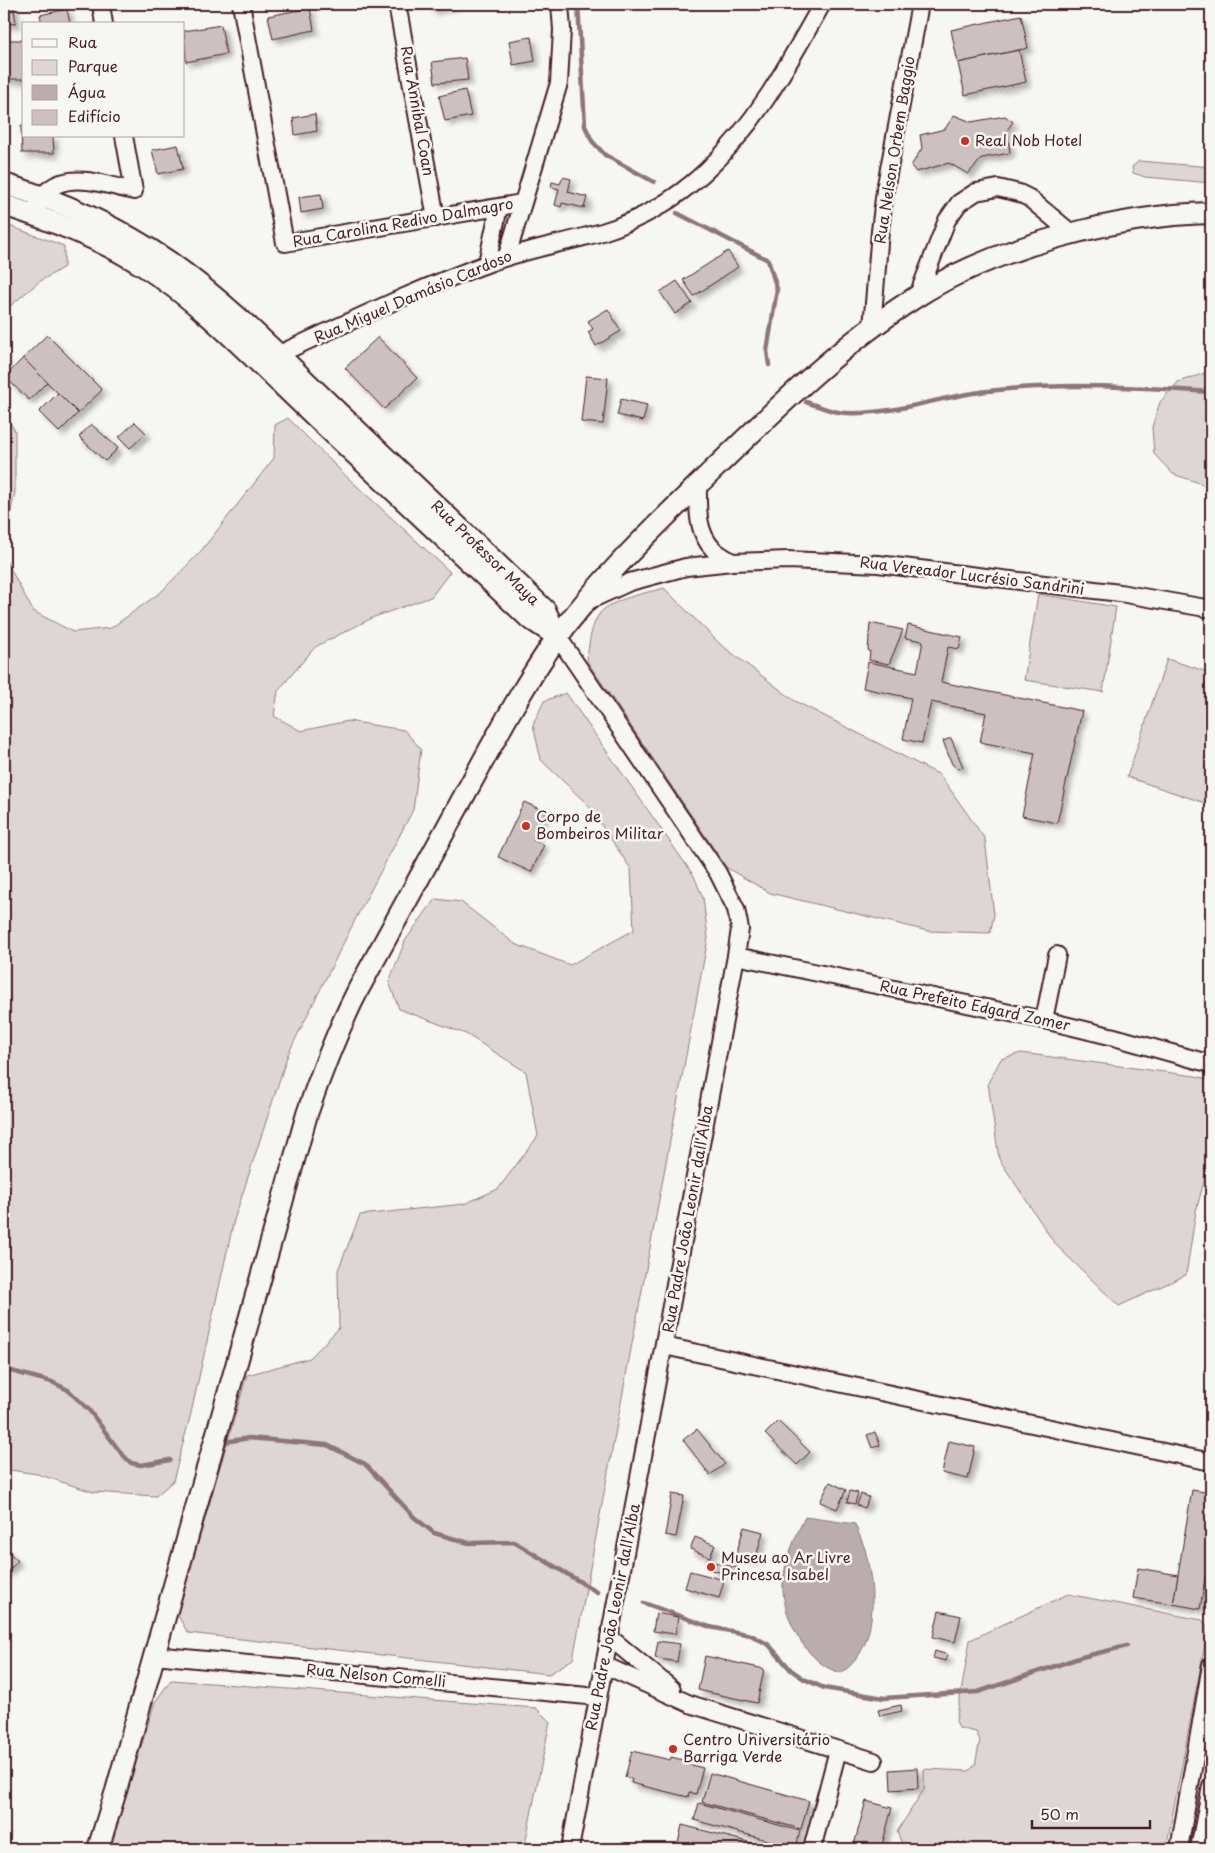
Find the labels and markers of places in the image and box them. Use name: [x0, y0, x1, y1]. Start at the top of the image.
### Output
place label: Real Nob Hotel: [975, 128, 1082, 151]
marker: Real Nob Hotel: [959, 135, 971, 147]
place label: Corpo de Bombeiros Militar: [536, 804, 664, 844]
marker: Corpo de Bombeiros Militar: [520, 820, 532, 832]
place label: Museu ao Ar Livre Princesa Isabel: [721, 1545, 851, 1585]
marker: Museu ao Ar Livre Princesa Isabel: [705, 1561, 717, 1573]
place label: Centro Universitário Barriga Verde: [683, 1727, 830, 1767]
marker: Centro Universitário Barriga Verde: [667, 1743, 679, 1755]

